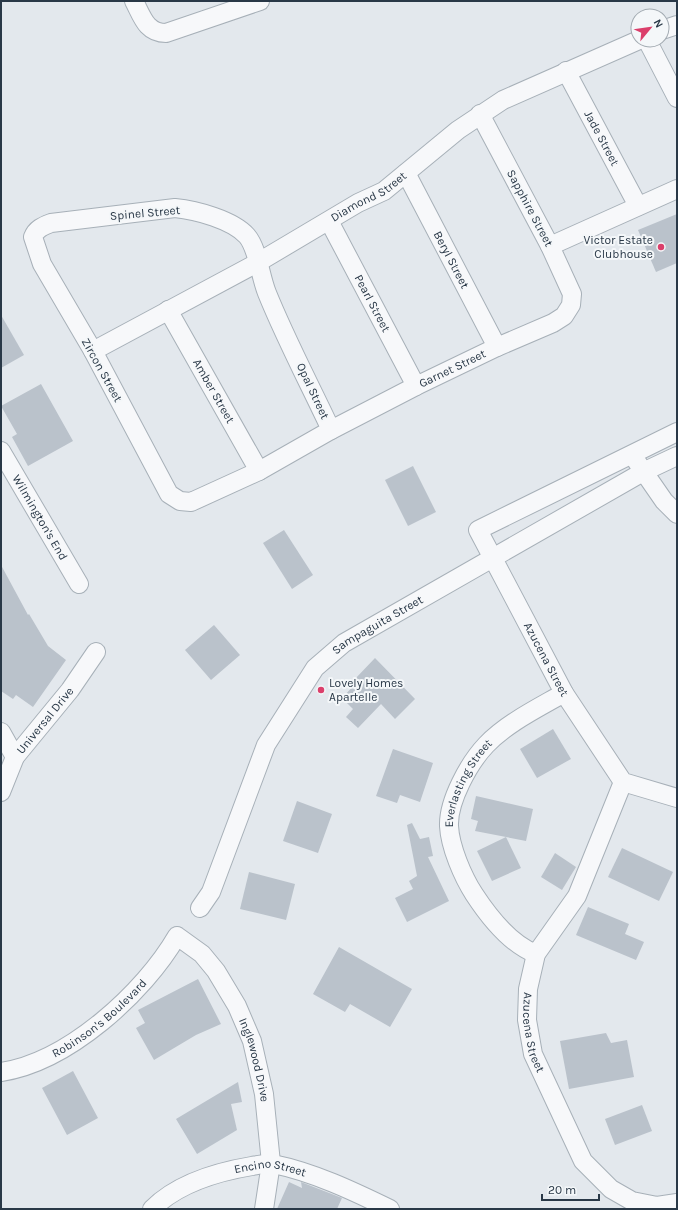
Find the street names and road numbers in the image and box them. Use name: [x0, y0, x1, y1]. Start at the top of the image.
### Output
street label: Jade Street: [581, 108, 622, 169]
street label: Sapphire Street: [504, 167, 556, 249]
street label: Diamond Street: [328, 168, 410, 225]
street label: Spinel Street: [109, 203, 181, 223]
street label: Beryl Street: [431, 229, 472, 291]
street label: Pearl Street: [351, 272, 393, 335]
street label: Zircon Street: [79, 336, 126, 405]
street label: Garnet Street: [417, 346, 488, 391]
street label: Amber Street: [190, 356, 238, 426]
street label: Opal Street: [294, 361, 332, 422]
street label: Wilmington's End: [9, 472, 70, 563]
street label: Sampaguita Street: [329, 592, 426, 657]
street label: Azucena Street: [521, 620, 572, 700]
street label: Universal Drive: [13, 684, 77, 757]
street label: Everlasting Street: [442, 736, 495, 828]
street label: Robinson's Boulevard: [50, 976, 150, 1060]
street label: Azucena Street: [520, 992, 548, 1075]
street label: Inglewood Drive: [236, 1016, 272, 1103]
street label: Encino Street: [233, 1157, 308, 1180]

